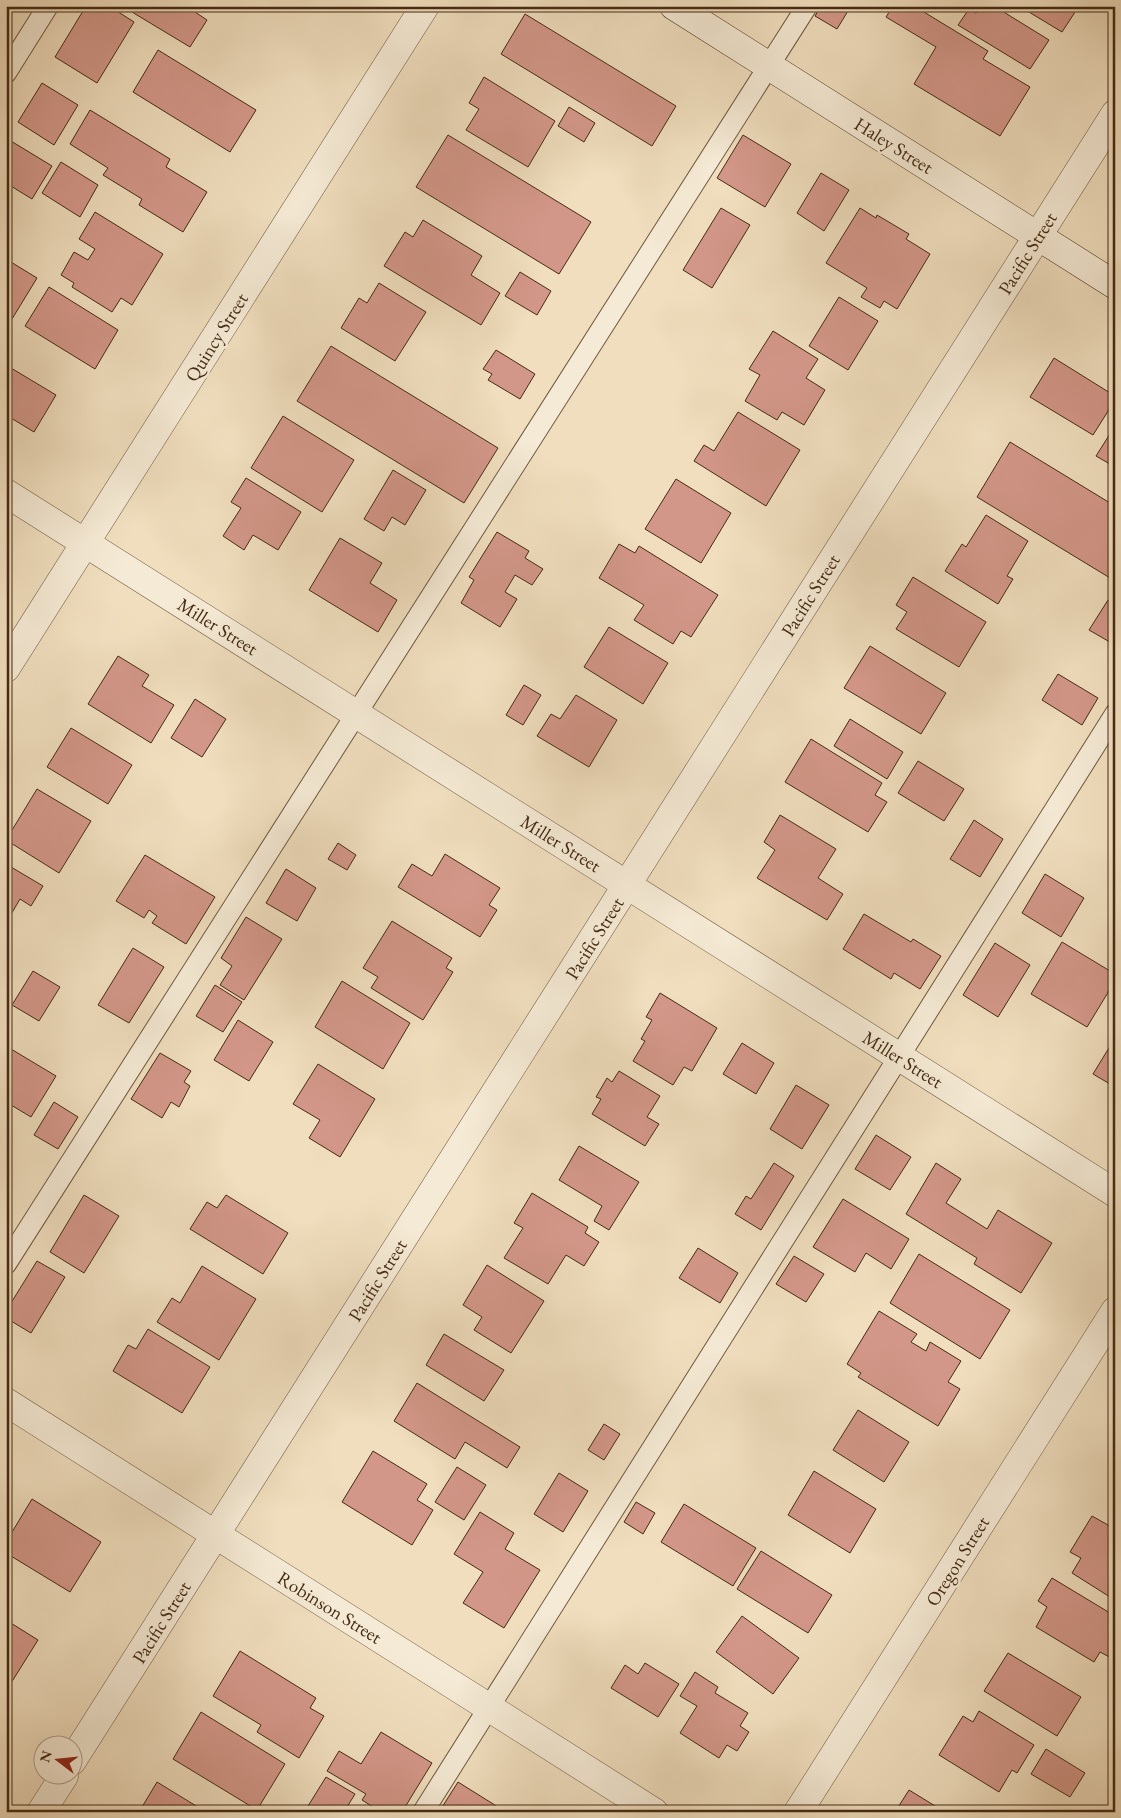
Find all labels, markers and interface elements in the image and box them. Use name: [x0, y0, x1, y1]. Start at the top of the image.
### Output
street label: Haley Street: [849, 111, 938, 180]
street label: Pacific Street: [992, 207, 1063, 299]
street label: Quincy Street: [179, 288, 254, 386]
street label: Pacific Street: [775, 549, 846, 641]
street label: Miller Street: [173, 592, 263, 661]
street label: Miller Street: [516, 809, 606, 878]
street label: Pacific Street: [559, 892, 630, 984]
street label: Miller Street: [858, 1025, 948, 1094]
street label: Pacific Street: [342, 1234, 413, 1326]
street label: Oregon Street: [920, 1512, 995, 1611]
street label: Robinson Street: [273, 1565, 387, 1649]
street label: Pacific Street: [126, 1576, 197, 1668]
north arrow: [32, 1736, 82, 1786]
text: N: [35, 1748, 56, 1764]

